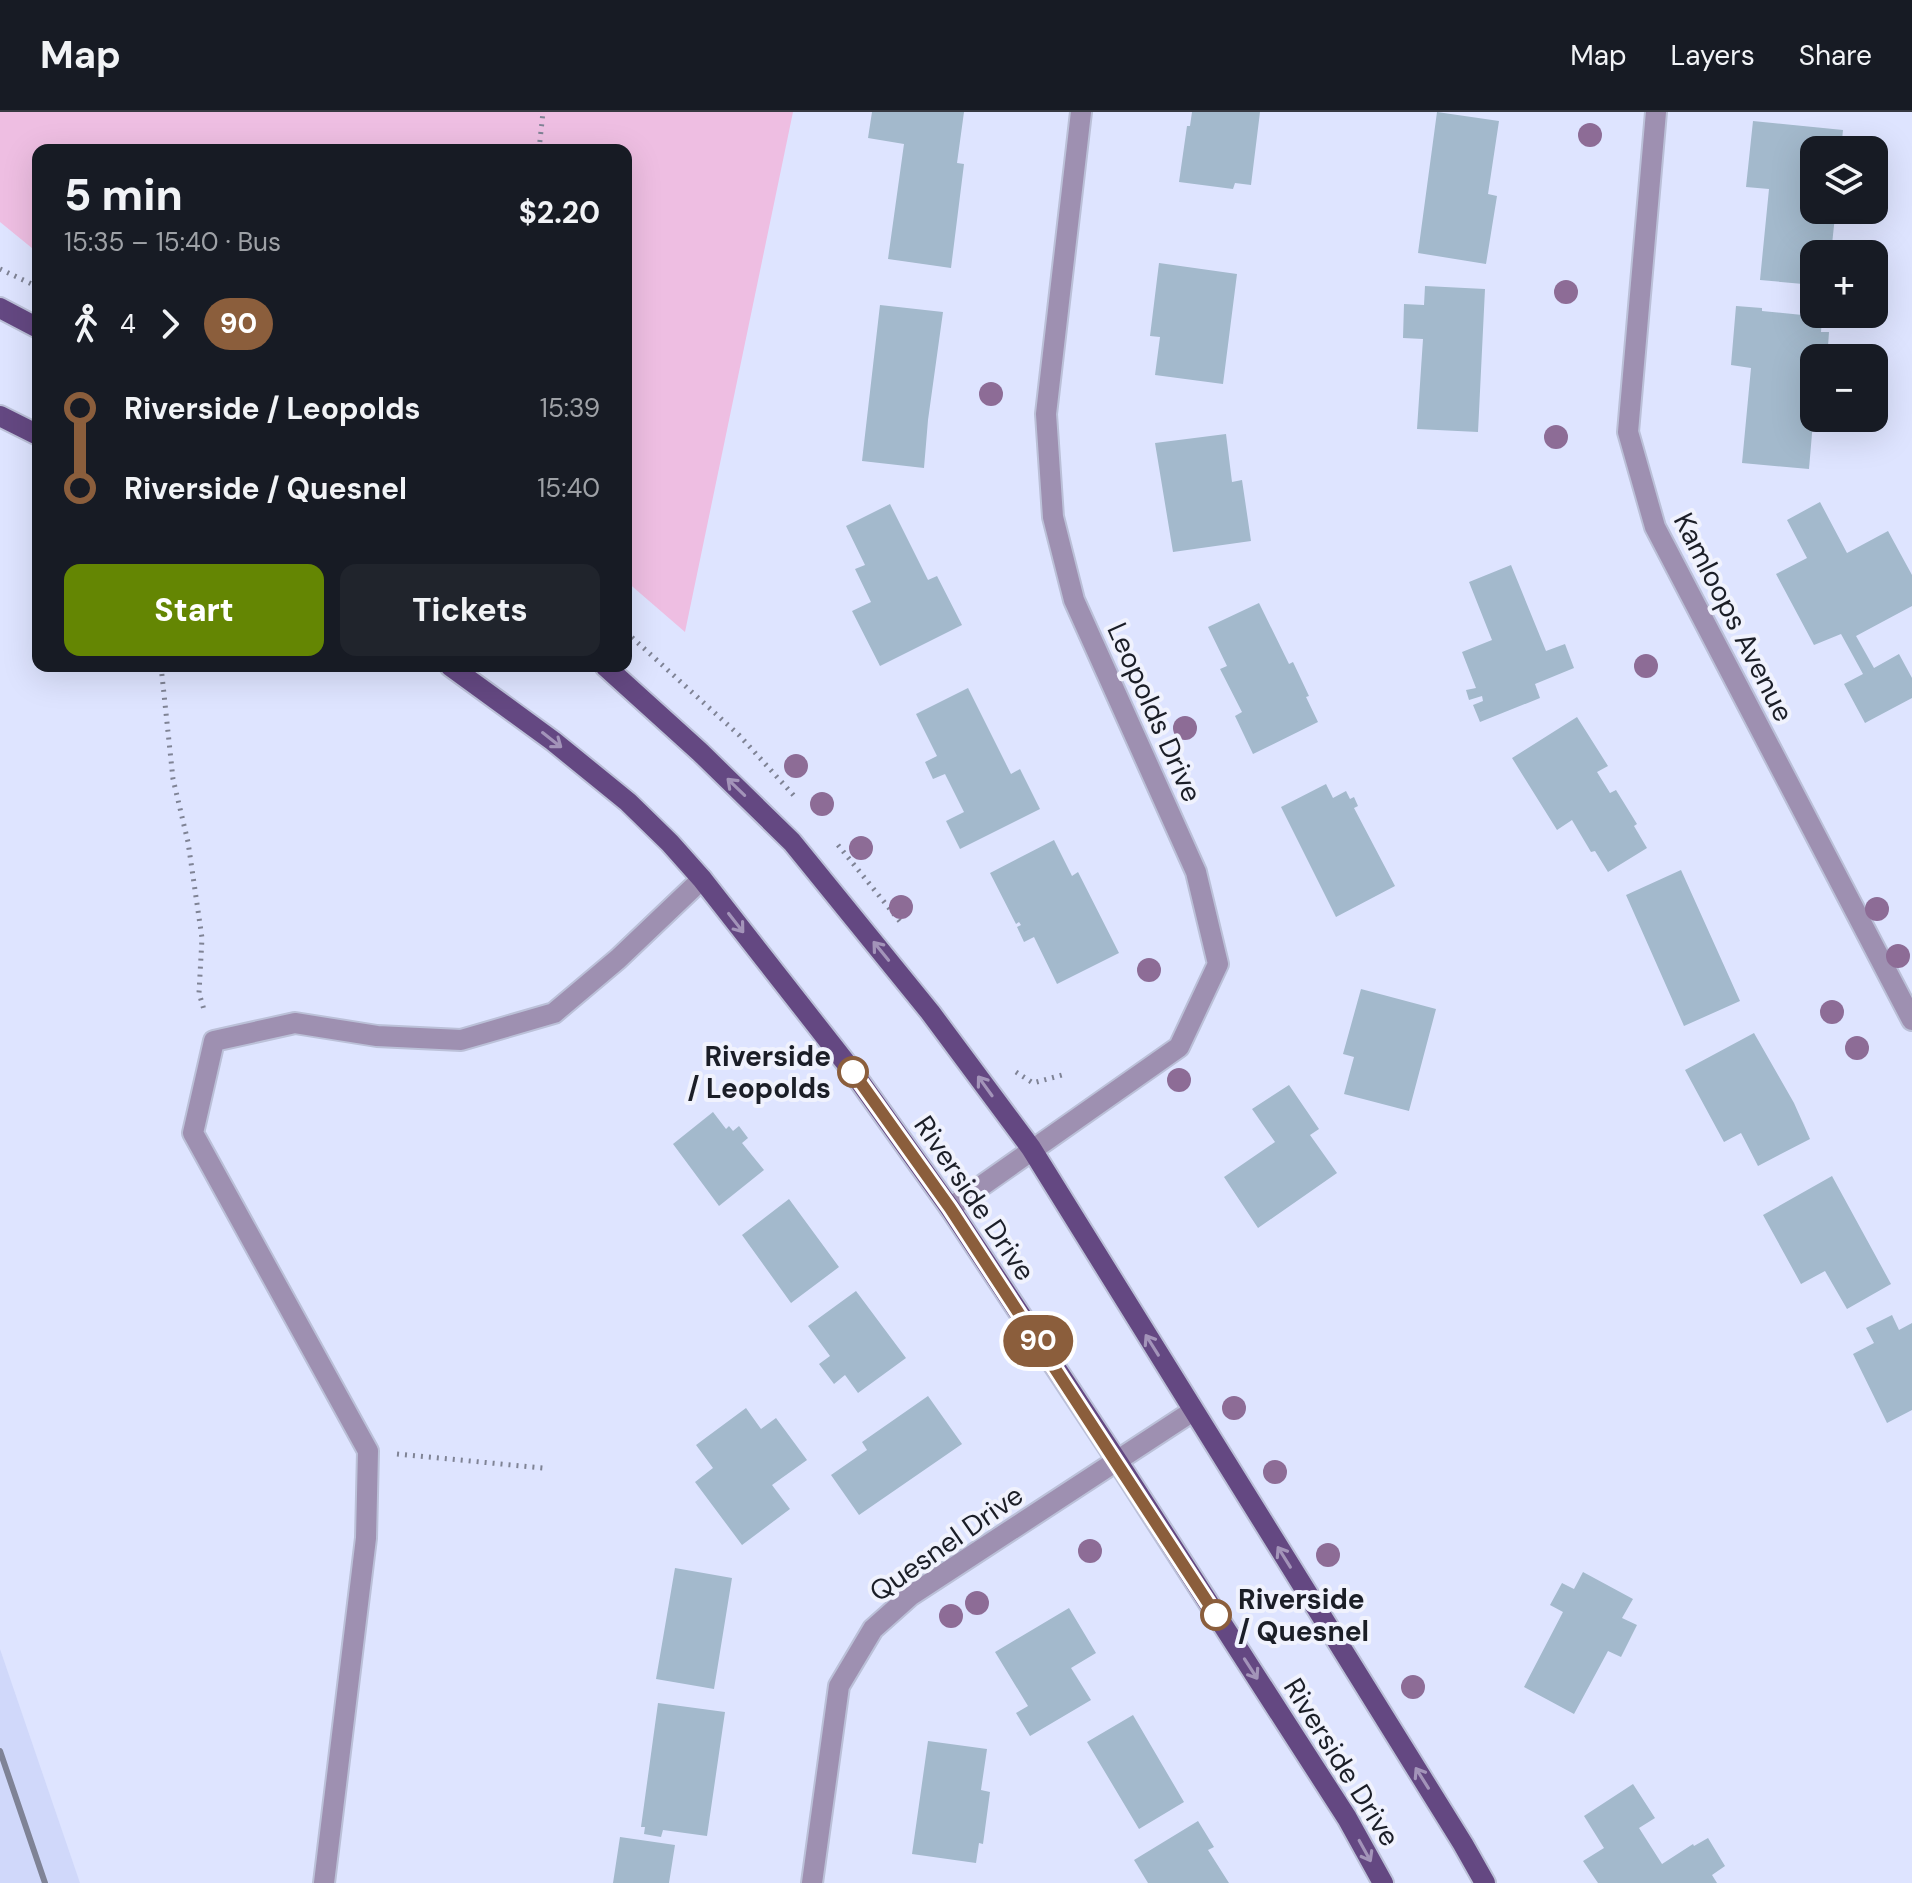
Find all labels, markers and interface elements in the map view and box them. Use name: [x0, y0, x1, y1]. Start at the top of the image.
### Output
text: Map: [40, 30, 121, 80]
text: Map: [1570, 37, 1627, 74]
text: Layers: [1671, 37, 1755, 74]
text: Share: [1799, 37, 1872, 74]
map controls: [1800, 136, 1888, 432]
button: layers: [1800, 136, 1888, 224]
text: 5 min: [64, 166, 183, 224]
text: $2.20: [519, 193, 600, 232]
text: 15:35 – 15:40 · Bus: [64, 225, 281, 259]
button: +: [1800, 240, 1888, 328]
icon: walk: [64, 302, 108, 346]
icon: forward: [148, 302, 192, 346]
text: 90: [220, 305, 257, 342]
text: 4: [120, 307, 136, 341]
button: −: [1800, 344, 1888, 432]
text: Riverside / Leopolds: [124, 389, 421, 428]
text: 15:39: [540, 391, 600, 425]
text: Riverside / Quesnel: [124, 469, 407, 508]
text: 15:40: [537, 471, 600, 505]
street label: Kamloops Avenue: [1665, 507, 1802, 728]
button: Start: [64, 564, 324, 656]
button: Tickets: [340, 564, 600, 656]
street label: Leopolds Drive: [1099, 617, 1211, 808]
one-way arrow: [541, 732, 562, 749]
one-way arrow: [726, 778, 746, 797]
one-way arrow: [728, 912, 745, 933]
one-way arrow: [872, 941, 890, 962]
place label: Riverside / Leopolds: [687, 1038, 831, 1107]
marker: Riverside / Leopolds: [838, 1057, 868, 1087]
one-way arrow: [977, 1075, 993, 1097]
street label: Riverside Drive: [906, 1108, 1044, 1288]
line badge: 90: [1002, 1315, 1074, 1367]
text: 90: [1019, 1322, 1057, 1359]
one-way arrow: [1144, 1334, 1160, 1357]
street label: Quesnel Drive: [862, 1477, 1030, 1610]
one-way arrow: [1276, 1546, 1292, 1569]
place label: Riverside / Quesnel: [1238, 1581, 1369, 1650]
marker: Riverside / Quesnel: [1201, 1600, 1231, 1630]
one-way arrow: [1242, 1657, 1259, 1679]
street label: Riverside Drive: [1275, 1671, 1408, 1853]
one-way arrow: [1414, 1767, 1430, 1790]
one-way arrow: [1357, 1839, 1373, 1862]

